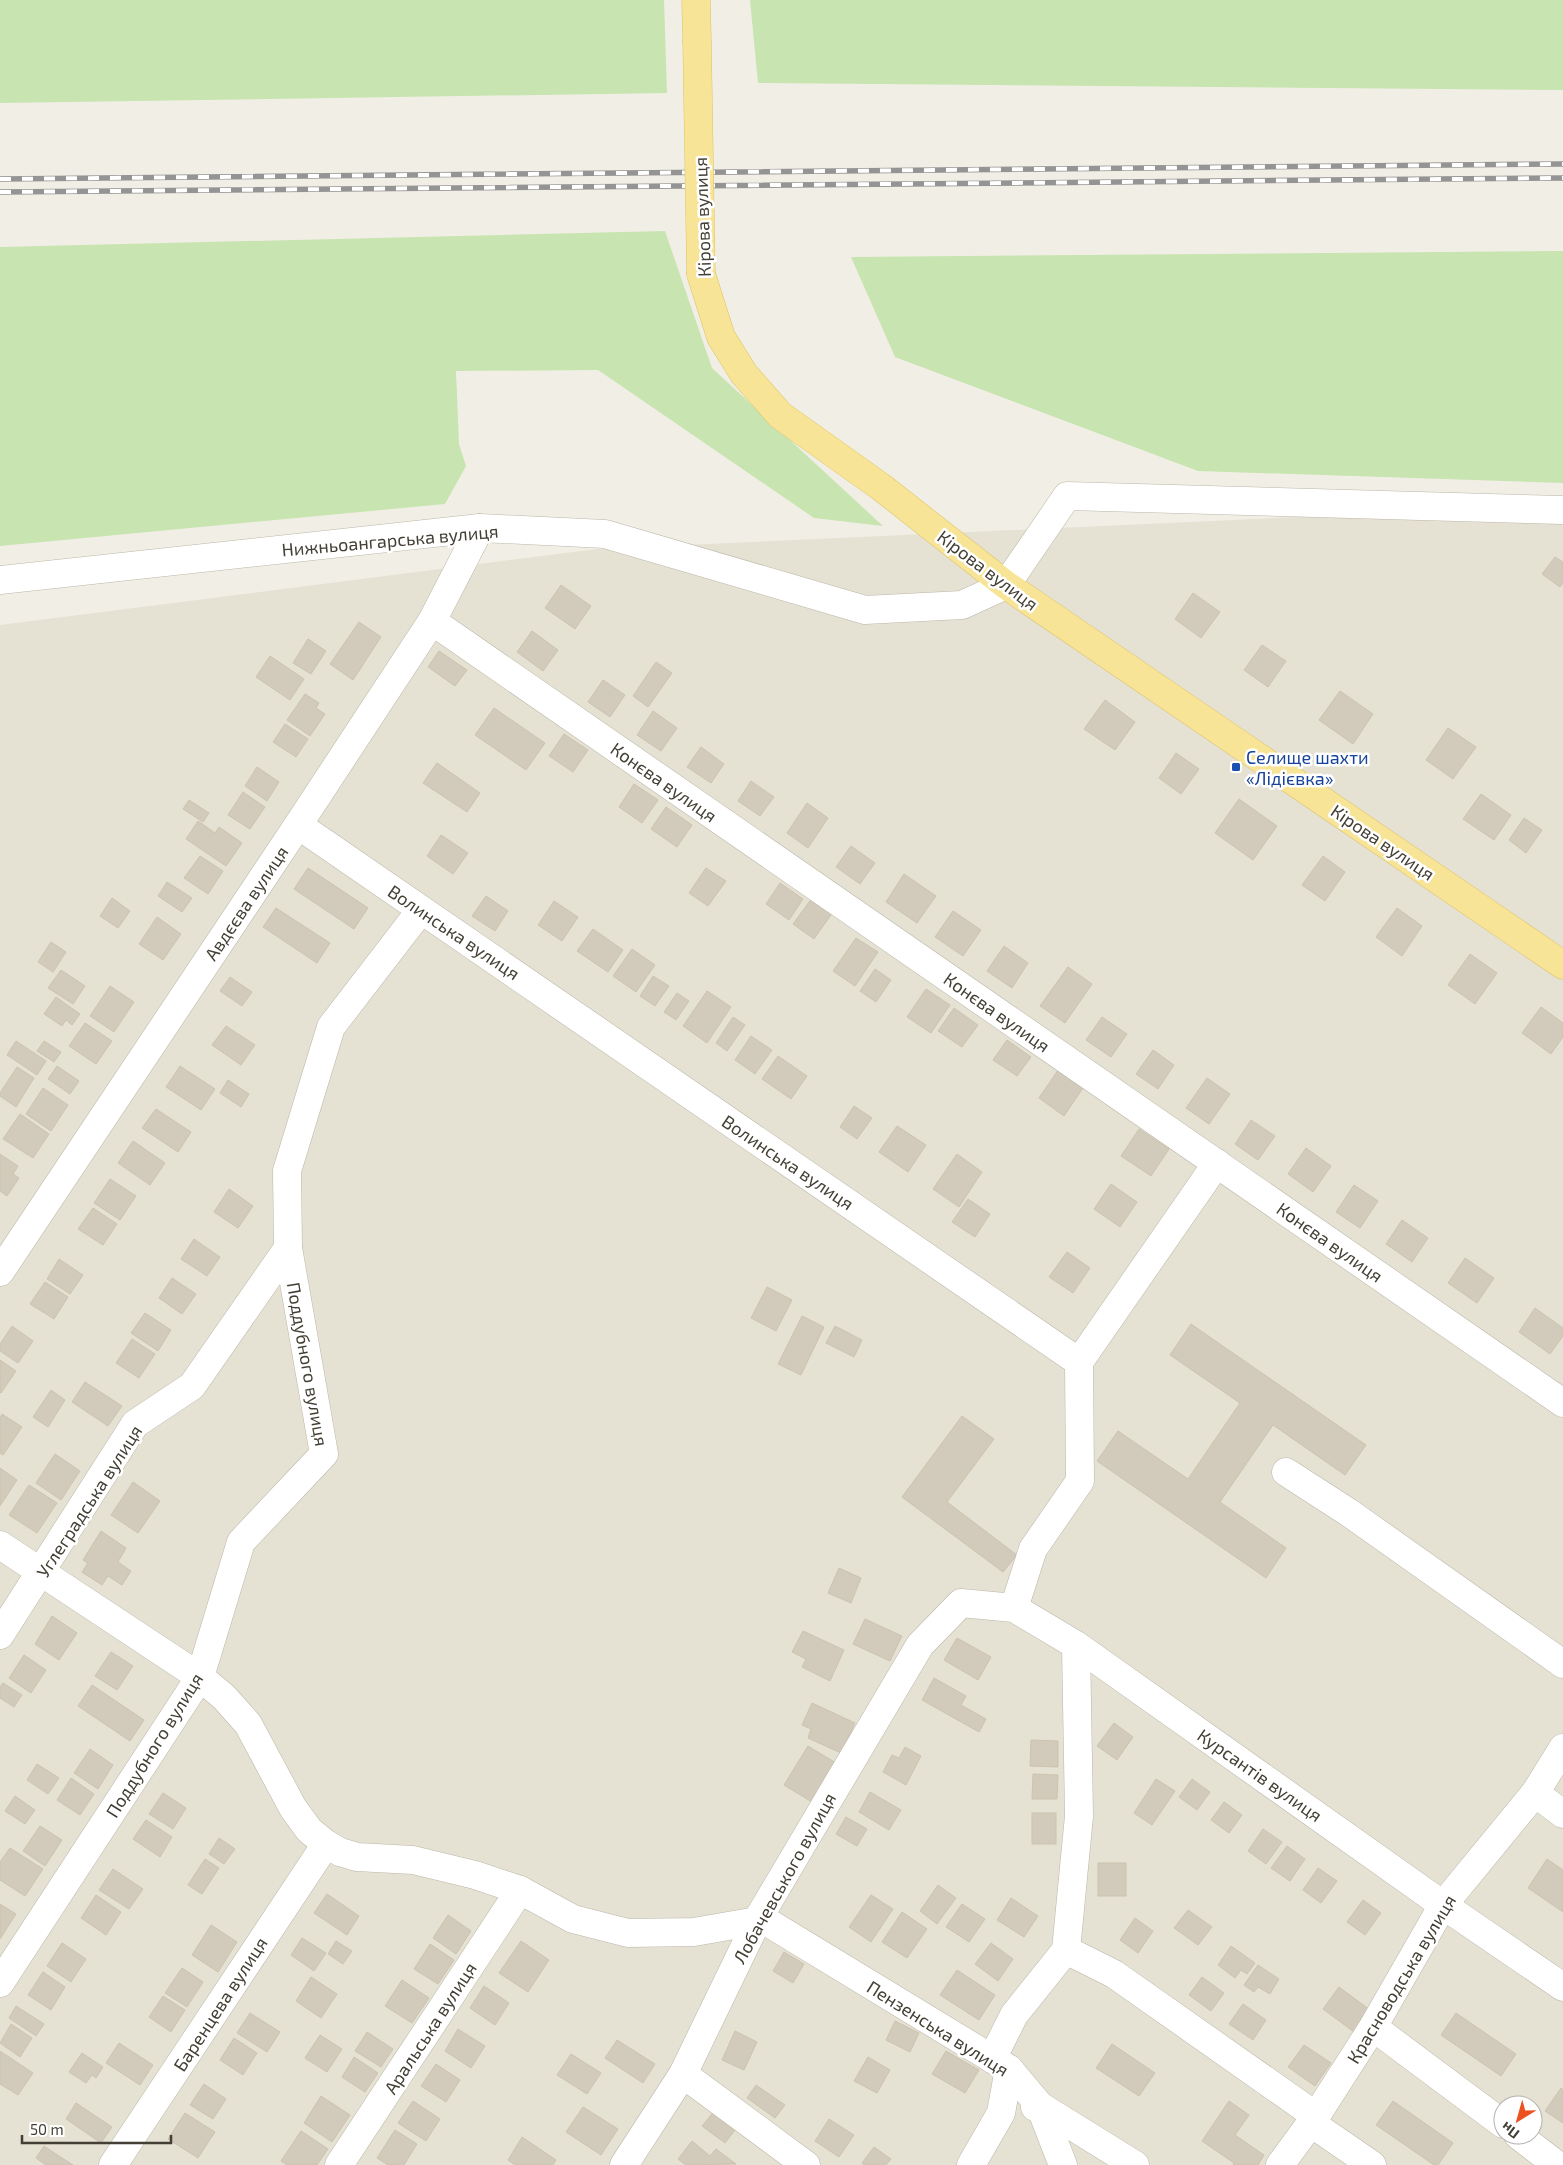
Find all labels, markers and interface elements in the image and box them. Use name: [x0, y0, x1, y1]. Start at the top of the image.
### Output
street label: Кірова вулиця: [689, 157, 715, 277]
street label: Нижньоангарська вулиця: [281, 520, 499, 560]
street label: Кірова вулиця: [933, 525, 1043, 615]
street label: Конєва вулиця: [607, 737, 721, 827]
place label: Селище шахти «Лідієвка»: [1246, 746, 1369, 789]
marker: Селище шахти «Лідієвка»: [1230, 761, 1242, 773]
street label: Кірова вулиця: [1327, 799, 1439, 885]
street label: Авдєєва вулиця: [200, 841, 292, 965]
street label: Волинська вулиця: [384, 880, 524, 984]
street label: Конєва вулиця: [940, 967, 1054, 1057]
street label: Волинська вулиця: [718, 1110, 858, 1214]
street label: Конєва вулиця: [1273, 1197, 1387, 1287]
street label: Поддубного вулиця: [283, 1280, 333, 1448]
street label: Углеградська вулиця: [31, 1421, 147, 1581]
street label: Поддубного вулиця: [101, 1669, 207, 1821]
street label: Курсантів вулиця: [1193, 1724, 1327, 1826]
street label: Лобачевського вулиця: [728, 1789, 840, 1967]
street label: Красноводська вулиця: [1342, 1891, 1460, 2067]
street label: Баренцева вулиця: [168, 1933, 272, 2075]
street label: Аральська вулиця: [379, 1958, 481, 2098]
street label: Пензенська вулиця: [863, 1975, 1013, 2081]
north arrow: [1493, 2095, 1543, 2145]
scale bar: [22, 2112, 171, 2144]
text: Пн: [1497, 2119, 1522, 2143]
text: 50 m: [30, 2120, 64, 2138]

